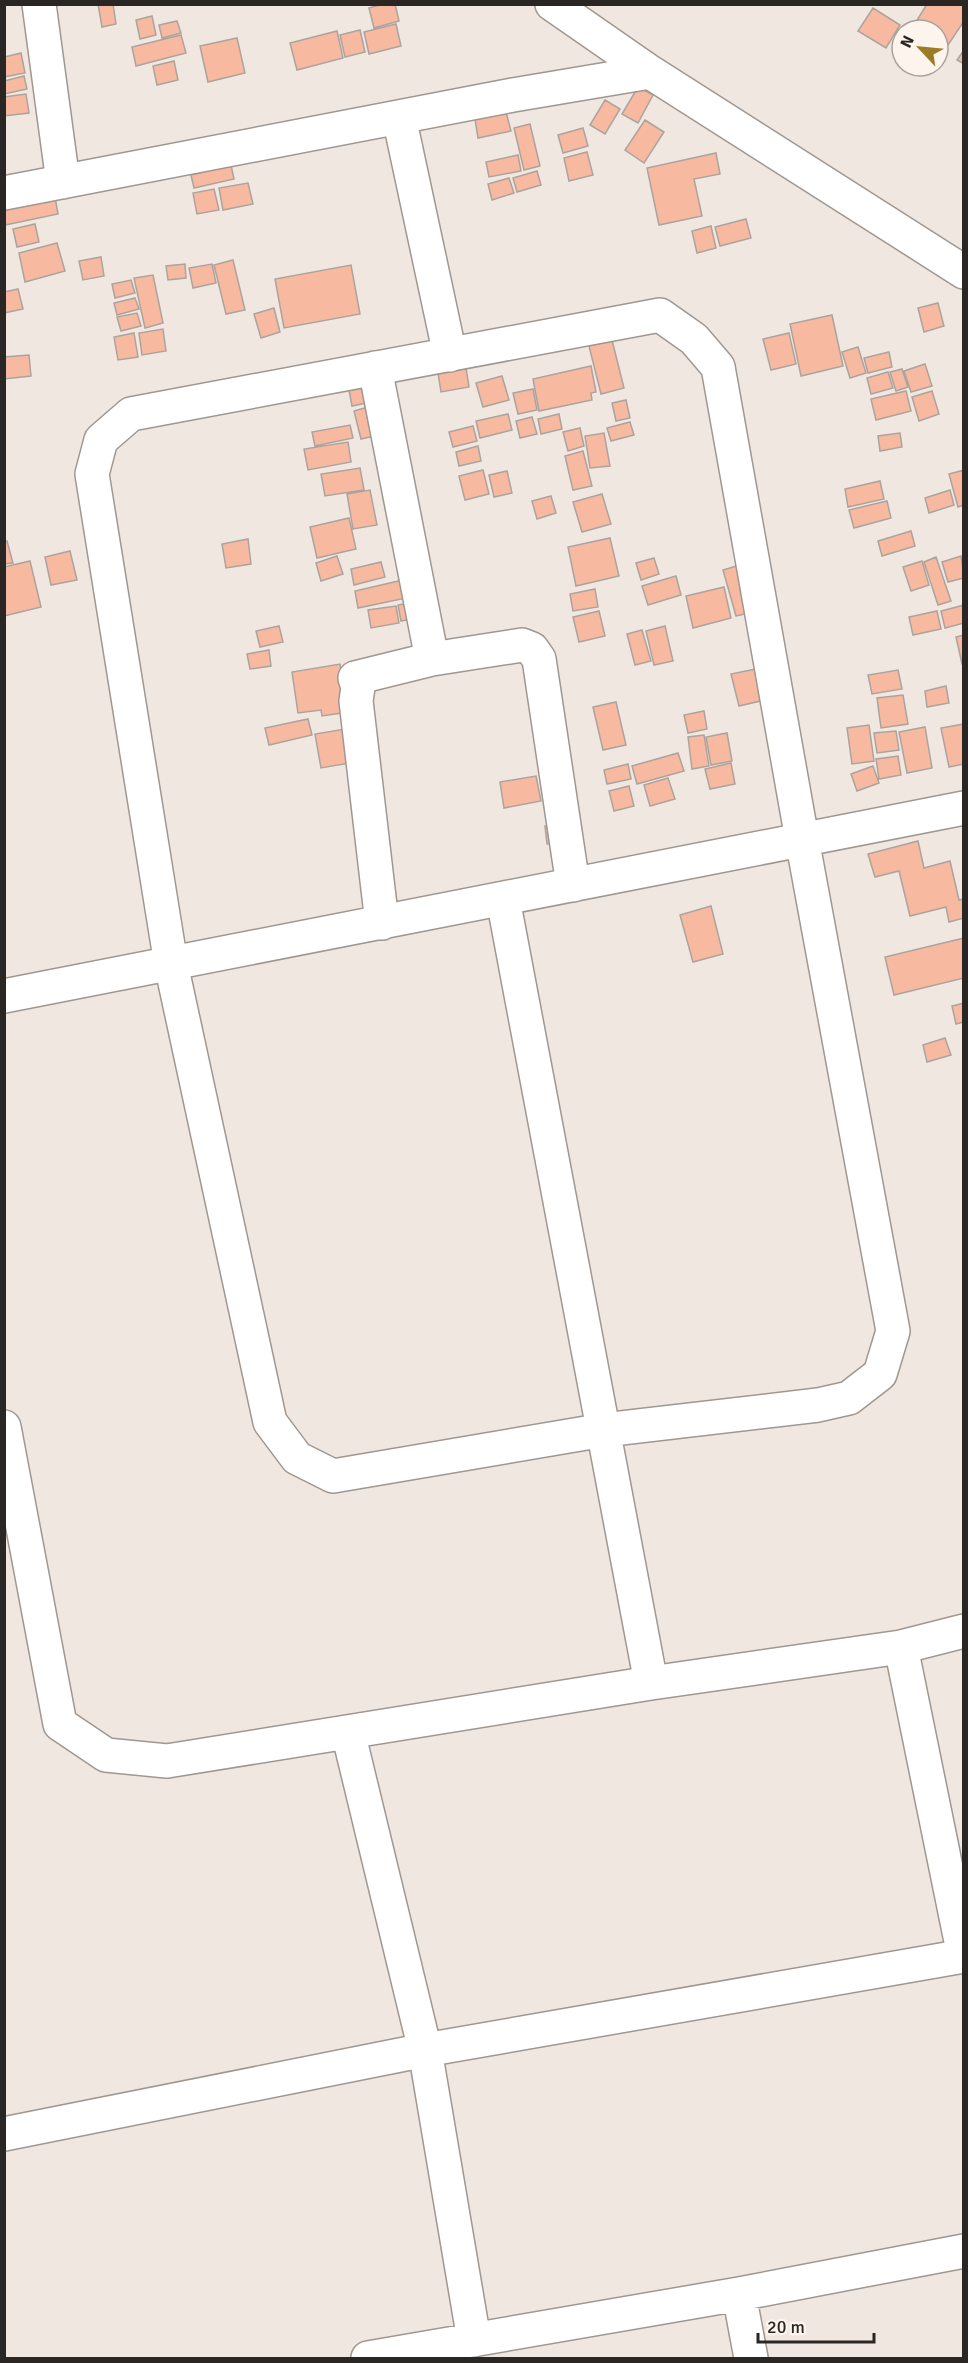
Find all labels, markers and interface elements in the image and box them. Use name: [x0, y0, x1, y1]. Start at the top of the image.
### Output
north arrow: [890, 18, 950, 78]
text: N: [896, 32, 919, 51]
scale bar: [758, 2306, 874, 2344]
text: 20 m: [767, 2316, 805, 2338]

